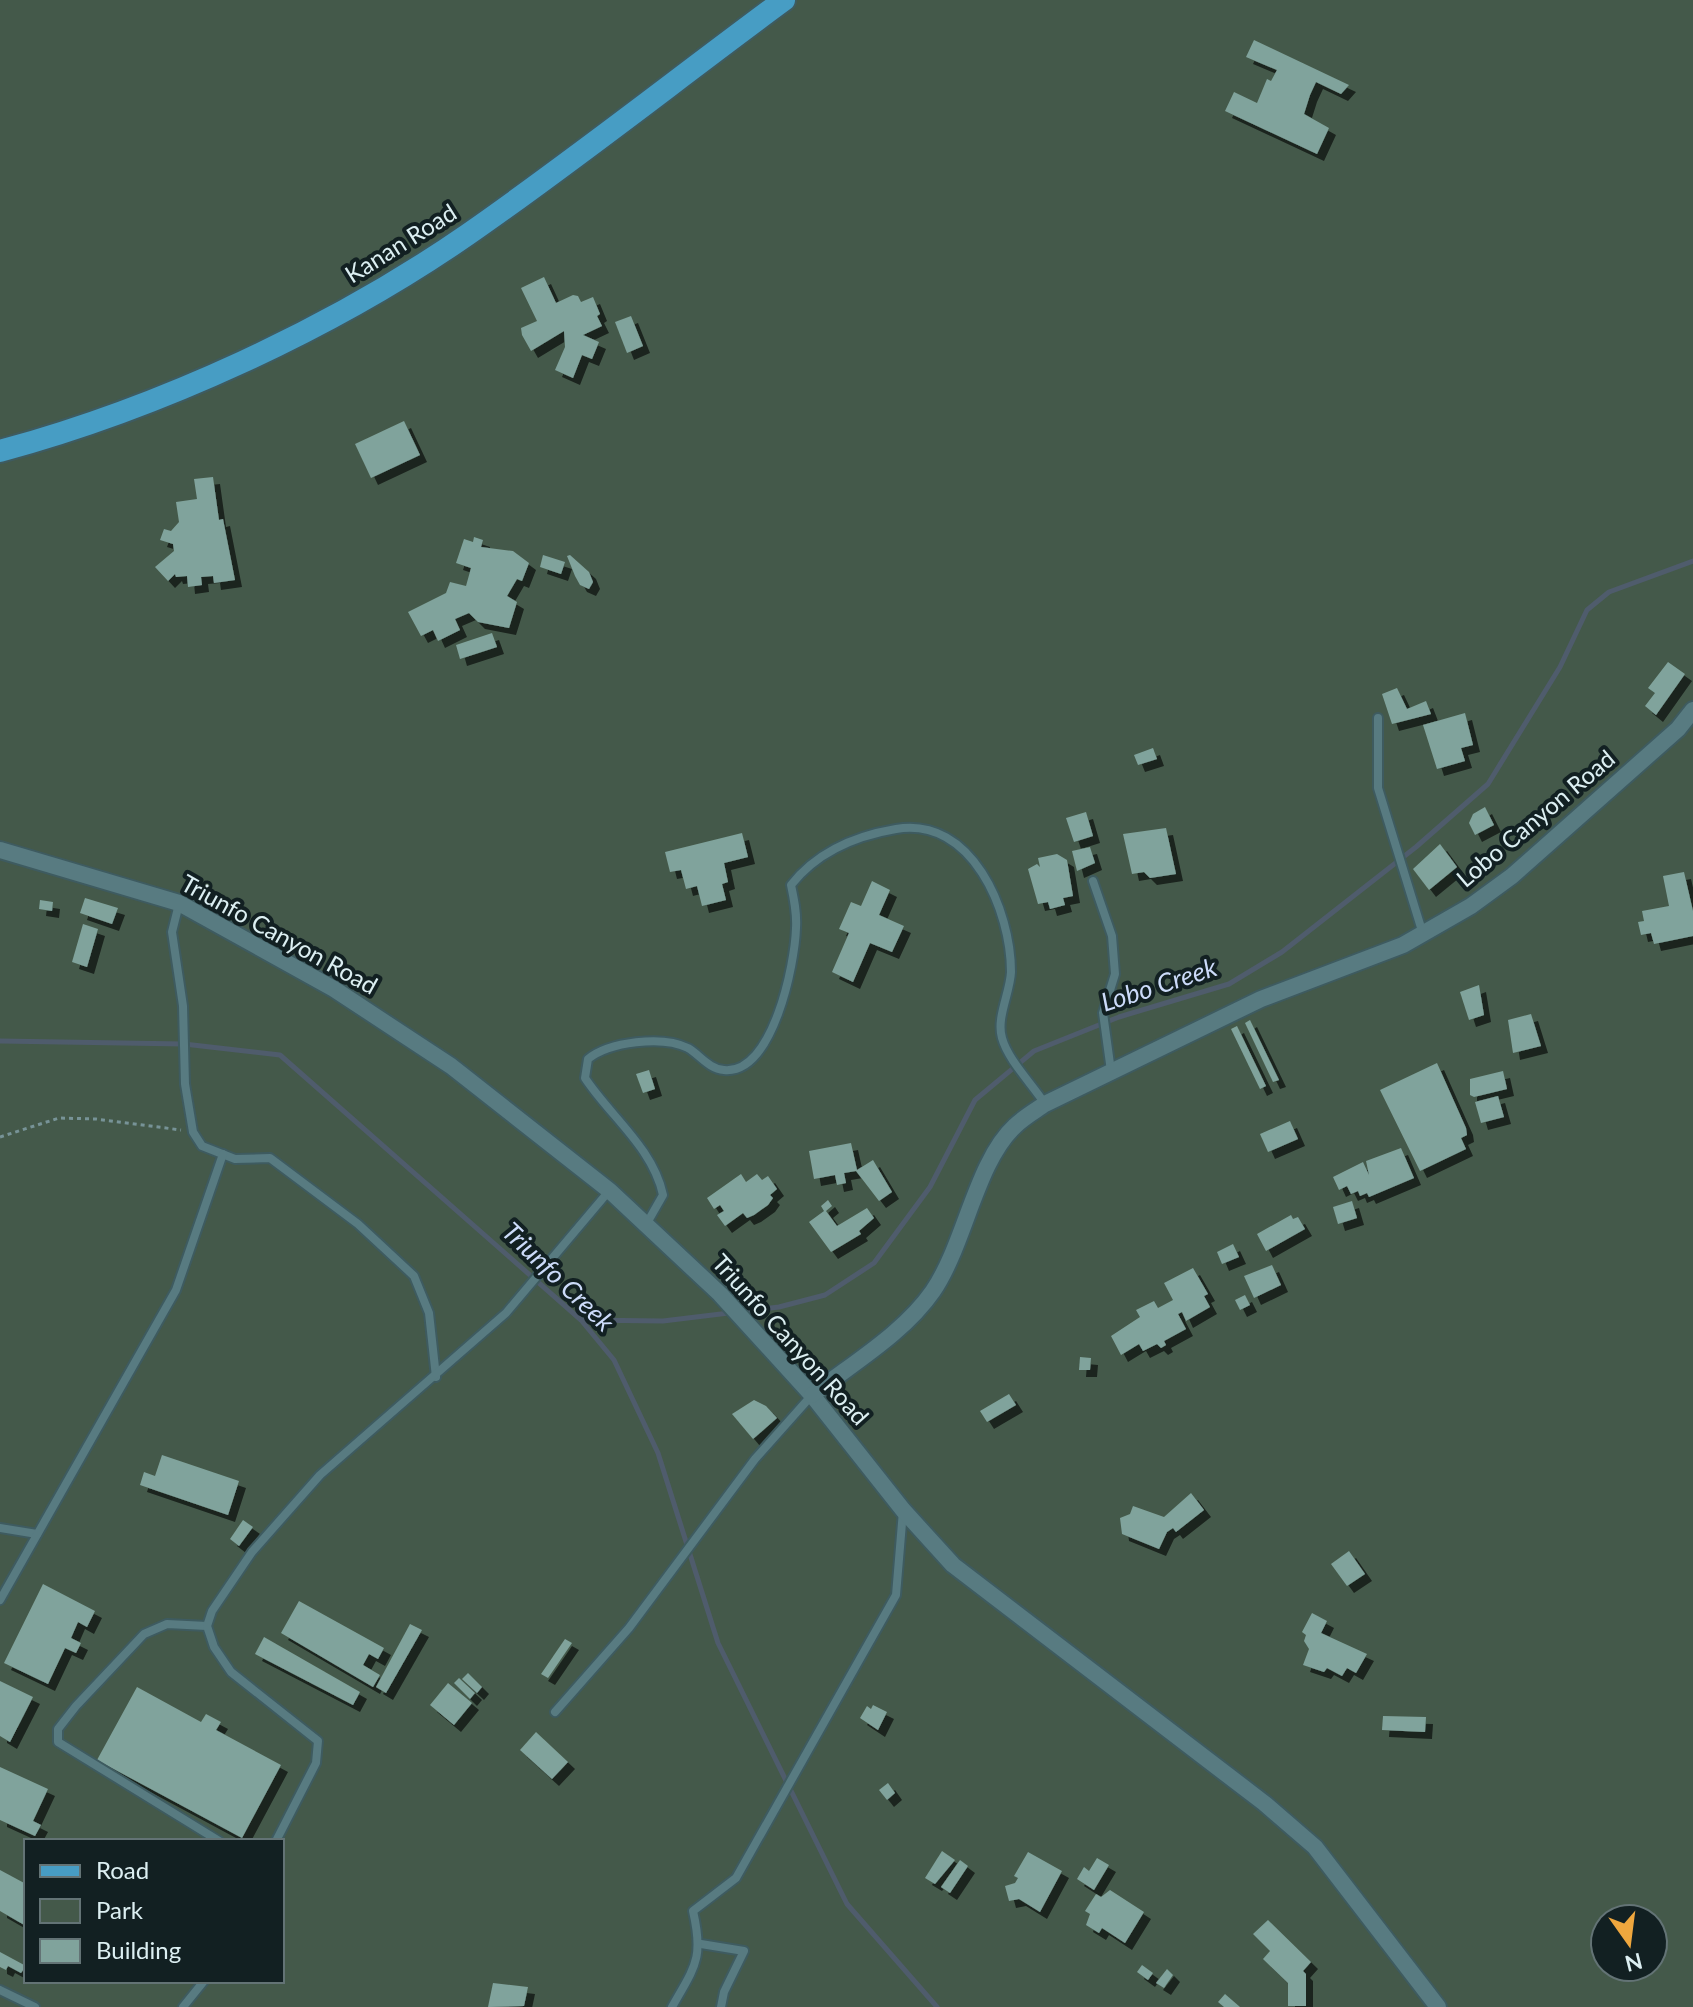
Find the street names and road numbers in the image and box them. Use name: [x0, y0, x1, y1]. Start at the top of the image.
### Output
street label: Kanan Road: [339, 197, 461, 288]
street label: Lobo Canyon Road: [1450, 743, 1620, 893]
street label: Triunfo Canyon Road: [177, 868, 383, 1000]
street label: Triunfo Canyon Road: [707, 1248, 875, 1430]

